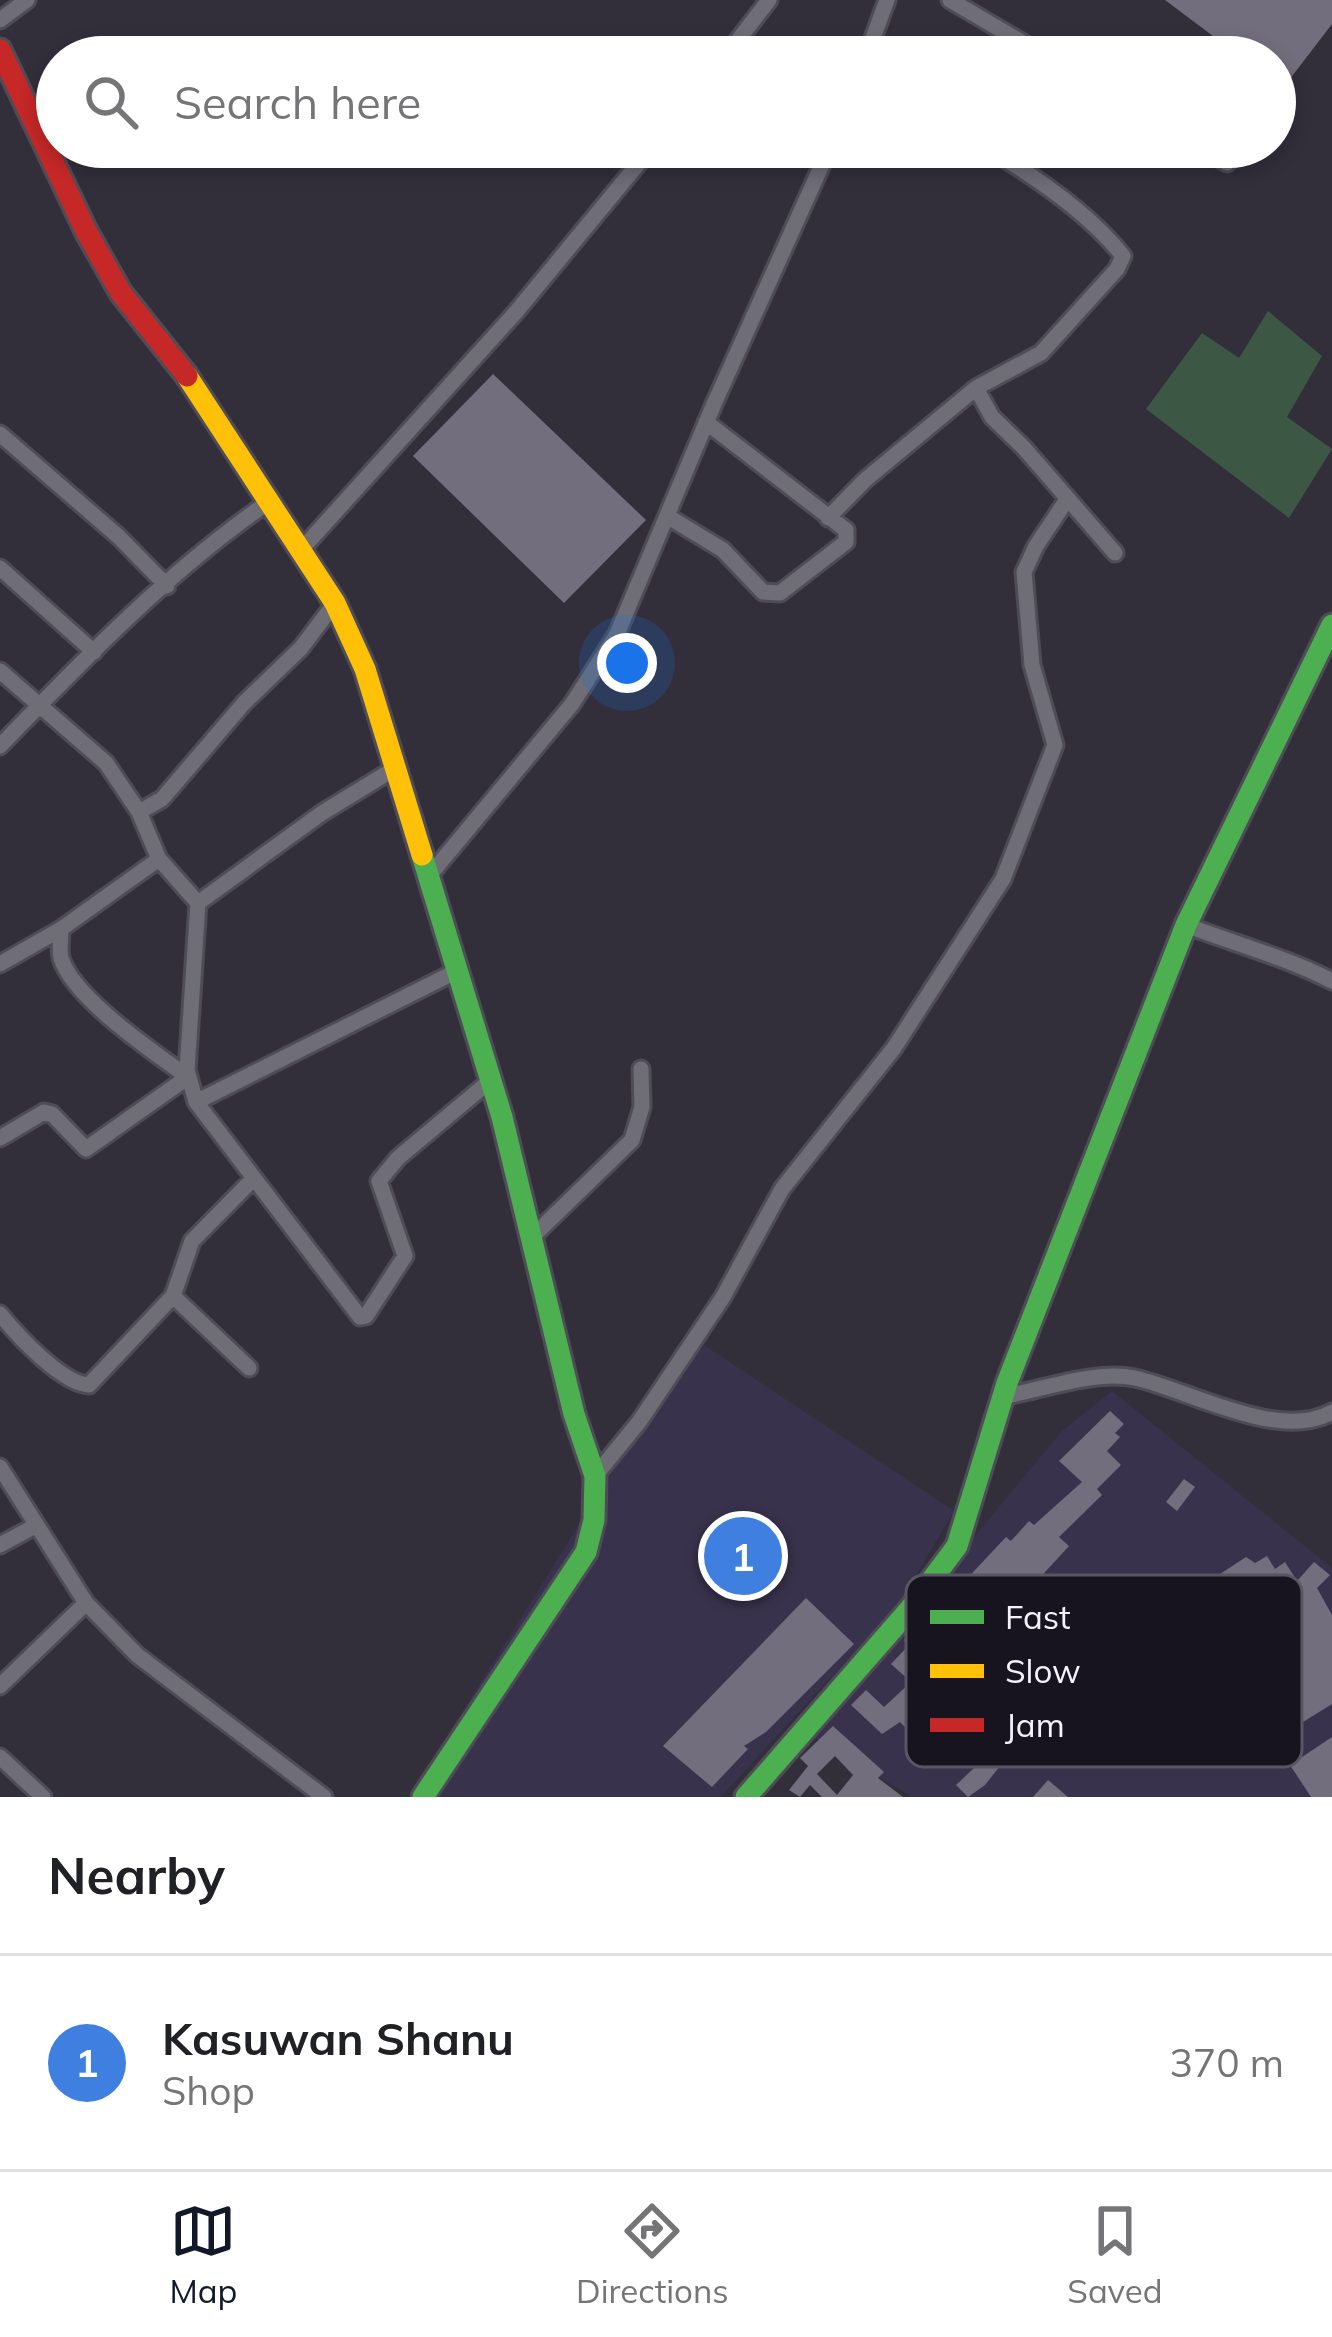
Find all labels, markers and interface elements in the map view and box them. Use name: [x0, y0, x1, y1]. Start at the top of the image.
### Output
search box: [36, 36, 1296, 168]
icon: search: [78, 69, 144, 135]
text: Search here: [174, 74, 421, 130]
your location: [597, 633, 657, 693]
pin: 1: [704, 1511, 782, 1601]
legend: [906, 1575, 1302, 1767]
text: Fast: [1005, 1596, 1070, 1637]
text: Slow: [1005, 1650, 1081, 1691]
text: Jam: [1005, 1704, 1065, 1745]
text: Nearby: [48, 1843, 225, 1907]
text: Kasuwan Shanu: [162, 2010, 514, 2066]
text: 1: [75, 2038, 99, 2087]
text: 370 m: [1169, 2038, 1284, 2087]
text: Shop: [162, 2066, 255, 2115]
tab: Map: [169, 2198, 237, 2311]
tab: Directions: [576, 2198, 729, 2311]
tab: Saved: [1067, 2198, 1163, 2311]

